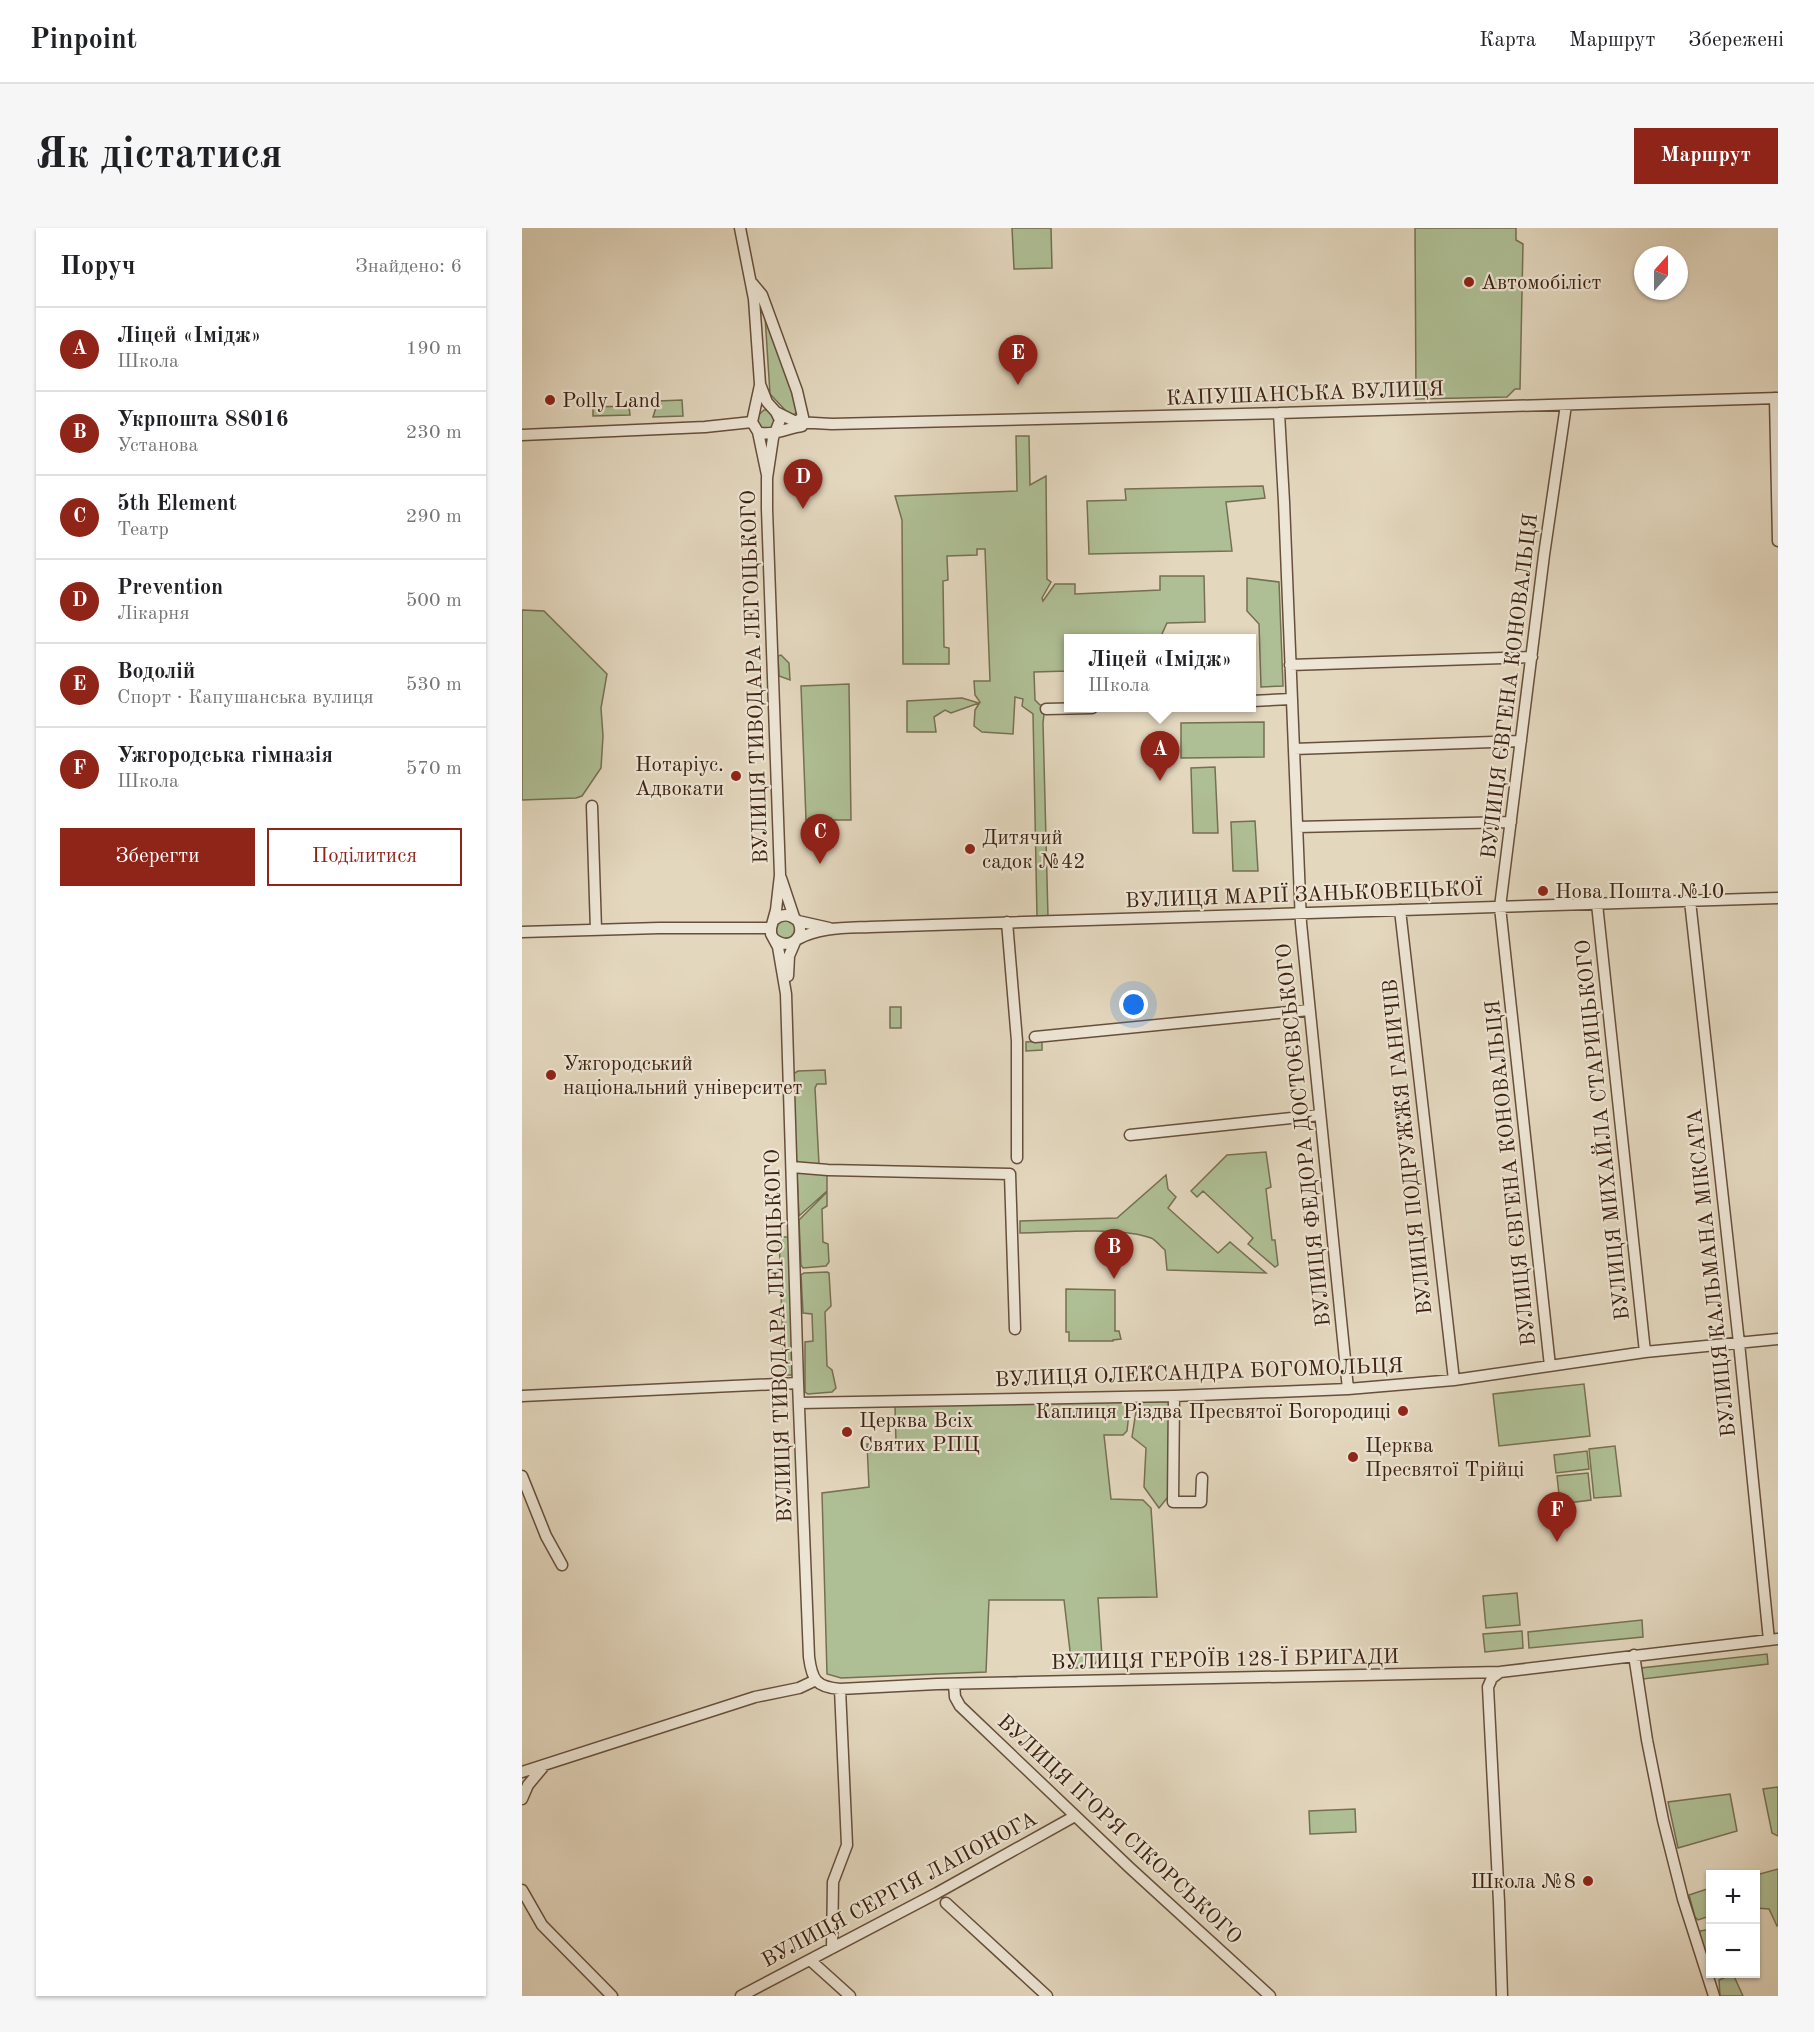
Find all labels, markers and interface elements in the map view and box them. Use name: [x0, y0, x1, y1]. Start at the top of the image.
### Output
text: Pinpoint: [30, 27, 137, 55]
text: Карта: [1479, 30, 1536, 51]
text: Маршрут: [1569, 30, 1655, 51]
text: Збережені: [1688, 30, 1784, 51]
button: Маршрут: [1634, 128, 1778, 184]
text: Як дістатися: [36, 135, 283, 177]
north arrow: [1634, 246, 1688, 300]
text: Поруч: [60, 254, 136, 280]
text: Знайдено: 6: [355, 257, 462, 277]
place label: Автомобіліст: [1481, 273, 1601, 294]
marker: Автомобіліст: [1462, 275, 1476, 289]
text: Ліцей «Імідж»: [117, 325, 261, 347]
pin: E: [998, 336, 1038, 385]
text: A: [72, 339, 87, 359]
text: 190 m: [406, 339, 462, 359]
text: Школа: [117, 352, 179, 372]
street label: КАПУШАНСЬКА ВУЛИЦЯ: [1166, 379, 1444, 410]
place label: Polly Land: [562, 391, 661, 412]
marker: Polly Land: [543, 393, 557, 407]
text: Укрпошта 88016: [117, 409, 289, 431]
text: B: [72, 423, 87, 443]
text: 230 m: [406, 423, 462, 443]
text: Установа: [117, 436, 198, 456]
pin: D: [784, 460, 822, 509]
street label: ВУЛИЦЯ ТИВОДАРА ЛЕГОЦЬКОГО: [738, 490, 773, 864]
text: 5th Element: [117, 493, 237, 515]
text: C: [73, 507, 86, 527]
text: 290 m: [406, 507, 462, 527]
street label: ВУЛИЦЯ ЄВГЕНА КОНОВАЛЬЦЯ: [1479, 512, 1542, 860]
text: Театр: [117, 520, 169, 540]
text: Prevention: [117, 577, 223, 599]
text: D: [72, 591, 87, 611]
text: 500 m: [406, 591, 462, 611]
text: Лікарня: [117, 604, 190, 624]
popup: [1064, 634, 1256, 712]
text: Ліцей «Імідж»: [1088, 649, 1232, 671]
text: Водолій: [117, 661, 195, 683]
text: E: [73, 675, 86, 695]
text: 530 m: [406, 675, 462, 695]
text: Школа: [1088, 676, 1150, 696]
text: Спорт · Капушанська вулиця: [117, 688, 374, 708]
pin: A: [1140, 732, 1180, 781]
text: Ужгородська гімназія: [117, 745, 333, 767]
place label: Нотаріус. Адвокати: [635, 755, 724, 800]
text: F: [73, 759, 86, 779]
text: 570 m: [406, 759, 462, 779]
marker: Нотаріус. Адвокати: [729, 769, 743, 783]
text: Школа: [117, 772, 179, 792]
pin: C: [800, 814, 840, 864]
button: Зберегти: [60, 828, 255, 886]
button: Поділитися: [267, 828, 462, 886]
place label: Дитячий садок №42: [982, 828, 1085, 873]
marker: Дитячий садок №42: [963, 842, 977, 856]
street label: ВУЛИЦЯ МАРІЇ ЗАНЬКОВЕЦЬКОЇ: [1125, 875, 1483, 912]
place label: Нова Пошта №10: [1555, 882, 1724, 903]
marker: Нова Пошта №10: [1536, 884, 1550, 898]
street label: ВУЛИЦЯ МИХАЙЛА СТАРИЦЬКОГО: [1568, 938, 1634, 1322]
street label: ВУЛИЦЯ ФЕДОРА ДОСТОЄВСЬКОГО: [1274, 942, 1335, 1328]
street label: ВУЛИЦЯ ПОДРУЖЖЯ ГАНИЧІВ: [1380, 978, 1437, 1316]
your location: [1119, 990, 1148, 1019]
street label: ВУЛИЦЯ ЄВГЕНА КОНОВАЛЬЦЯ: [1483, 999, 1540, 1347]
place label: Ужгородський національний університет: [563, 1054, 803, 1099]
marker: Ужгородський національний університет: [544, 1068, 558, 1082]
street label: ВУЛИЦЯ КАЛЬМАНА МІКСАТА: [1685, 1107, 1740, 1438]
street label: ВУЛИЦЯ ТИВОДАРА ЛЕГОЦЬКОГО: [762, 1149, 797, 1523]
pin: B: [1094, 1230, 1134, 1279]
street label: ВУЛИЦЯ ОЛЕКСАНДРА БОГОМОЛЬЦЯ: [994, 1356, 1404, 1391]
place label: Каплиця Різдва Пресвятої Богородиці: [1035, 1402, 1391, 1423]
marker: Каплиця Різдва Пресвятої Богородиці: [1396, 1404, 1410, 1418]
place label: Церква Всіх Святих РПЦ: [859, 1411, 980, 1456]
marker: Церква Всіх Святих РПЦ: [840, 1425, 854, 1439]
place label: Церква Пресвятої Трійці: [1365, 1436, 1524, 1481]
marker: Церква Пресвятої Трійці: [1346, 1450, 1360, 1464]
pin: F: [1538, 1492, 1576, 1542]
street label: ВУЛИЦЯ ГЕРОЇВ 128-Ї БРИГАДИ: [1051, 1643, 1399, 1674]
street label: ВУЛИЦЯ ІГОРЯ СІКОРСЬКОГО: [993, 1711, 1245, 1949]
street label: ВУЛИЦЯ СЕРГІЯ ЛАПОНОГА: [759, 1809, 1041, 1972]
map controls: [1706, 1870, 1760, 1978]
button: +: [1706, 1870, 1760, 1924]
place label: Школа №8: [1470, 1872, 1576, 1893]
marker: Школа №8: [1581, 1874, 1595, 1888]
button: −: [1706, 1924, 1760, 1978]

